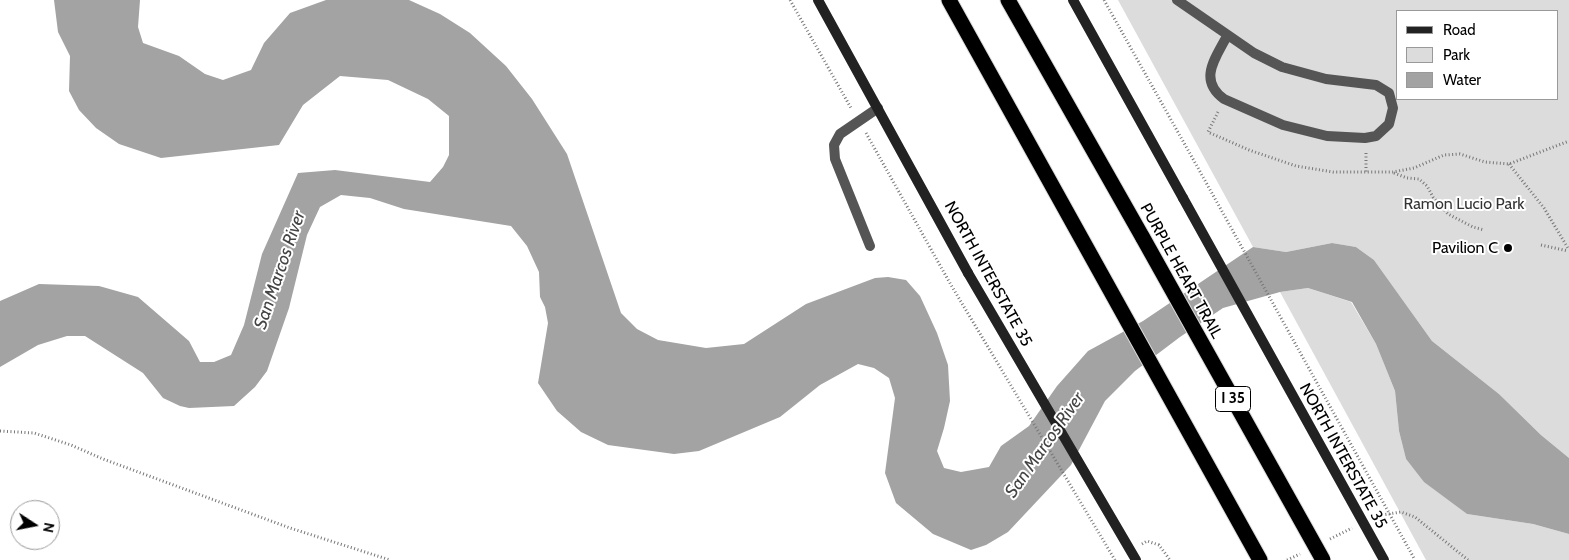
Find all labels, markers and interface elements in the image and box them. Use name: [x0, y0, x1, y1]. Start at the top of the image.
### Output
legend: [1396, 10, 1559, 100]
text: Road: [1443, 21, 1476, 39]
text: Park: [1443, 46, 1470, 64]
text: Water: [1443, 71, 1481, 89]
park label: Ramon Lucio Park: [1404, 194, 1524, 214]
street label: NORTH INTERSTATE 35: [940, 198, 1036, 350]
street label: PURPLE HEART TRAIL: [1136, 200, 1226, 342]
water label: San Marcos River: [250, 208, 310, 332]
place label: Pavilion C: [1432, 238, 1498, 258]
marker: Pavilion C: [1502, 242, 1514, 254]
street label: NORTH INTERSTATE 35: [1295, 380, 1391, 532]
road number: I 35: [1216, 386, 1250, 412]
water label: San Marcos River: [1001, 388, 1089, 502]
north arrow: [10, 500, 60, 550]
text: N: [39, 521, 59, 534]

